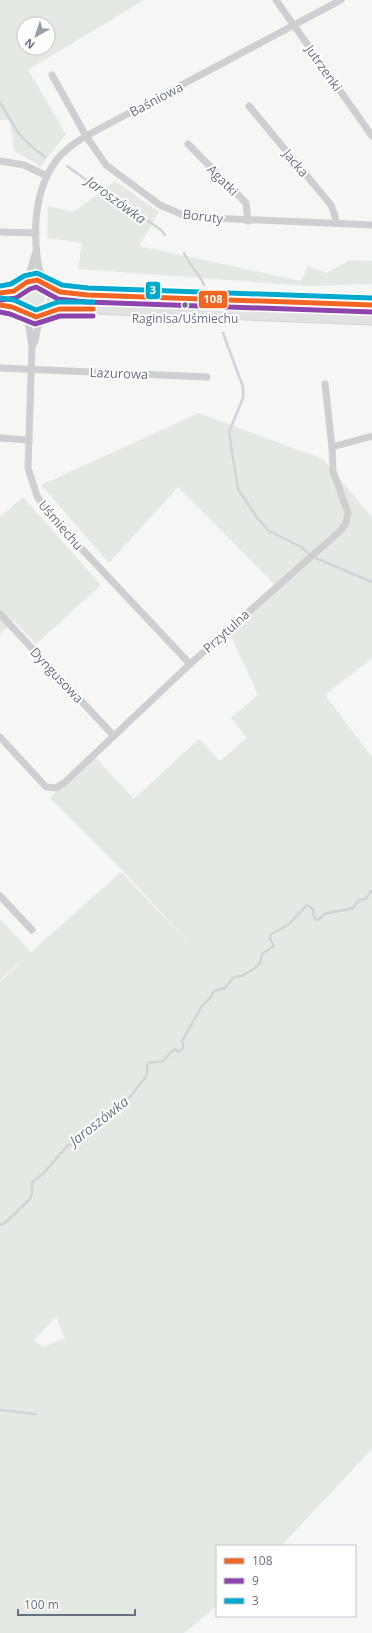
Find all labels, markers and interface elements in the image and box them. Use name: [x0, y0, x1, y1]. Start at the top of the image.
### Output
north arrow: [16, 16, 56, 56]
text: N: [21, 36, 38, 53]
street label: Jutrzenki: [300, 40, 347, 95]
street label: Baśniowa: [126, 77, 186, 121]
street label: Jacka: [278, 144, 313, 181]
street label: Agatki: [203, 160, 243, 200]
water label: Jaroszówka: [80, 170, 150, 228]
street label: Boruty: [182, 205, 225, 227]
line badge: 3: [145, 281, 161, 300]
text: 3: [150, 282, 156, 297]
line badge: 108: [198, 290, 228, 309]
text: 108: [204, 291, 222, 306]
marker: Raginisa/Uśmiechu: [180, 300, 190, 310]
place label: Raginisa/Uśmiechu: [132, 310, 238, 327]
street label: Lazurowa: [89, 363, 149, 383]
street label: Uśmiechu: [34, 496, 88, 554]
street label: Przytulna: [199, 605, 253, 657]
street label: Dyngusowa: [26, 643, 88, 707]
water label: Jaroszówka: [63, 1092, 132, 1151]
legend: [216, 1545, 356, 1617]
text: 108: [252, 1552, 273, 1569]
text: 9: [252, 1572, 259, 1589]
scale bar: [18, 1591, 135, 1617]
text: 3: [252, 1592, 259, 1609]
text: 100 m: [24, 1596, 59, 1613]

